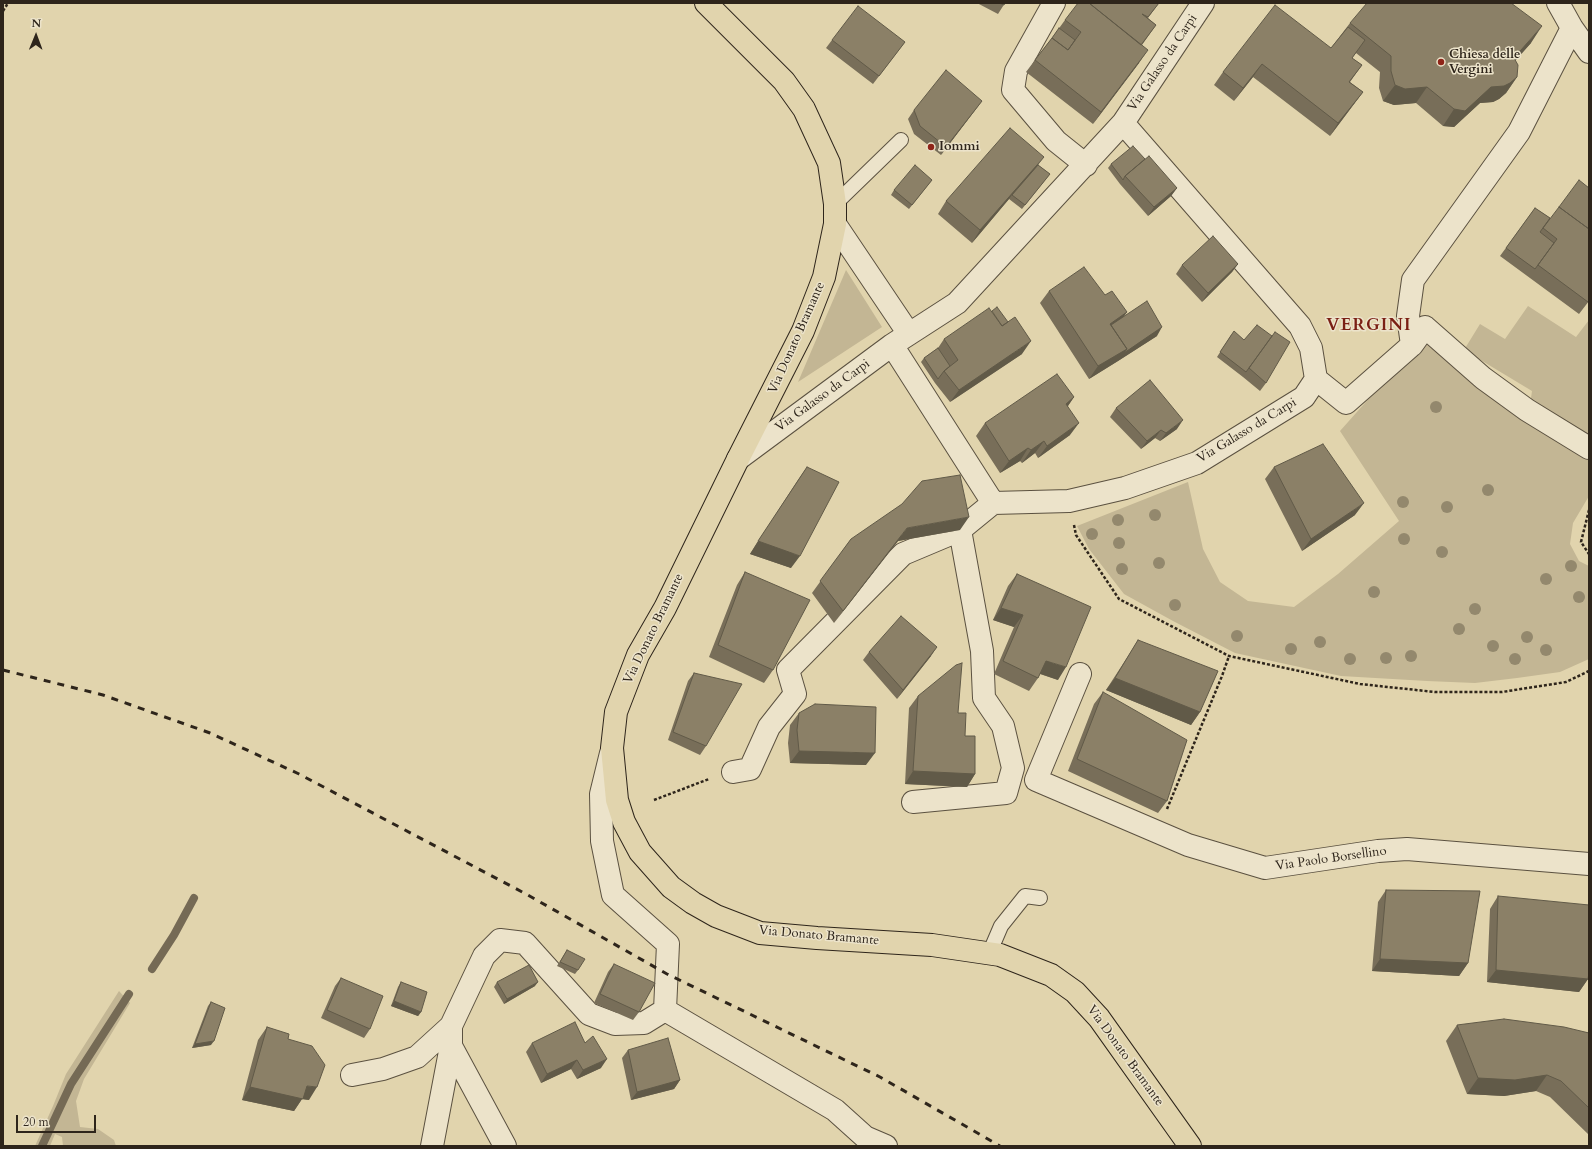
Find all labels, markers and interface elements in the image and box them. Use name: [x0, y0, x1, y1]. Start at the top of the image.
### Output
street label: Via Galasso da Carpi: [1125, 12, 1201, 114]
north arrow: [16, 16, 56, 56]
text: N: [31, 16, 41, 31]
place label: Chiesa delle Vergini: [1449, 47, 1520, 78]
marker: Chiesa delle Vergini: [1436, 57, 1446, 67]
place label: Iommi: [939, 139, 980, 155]
marker: Iommi: [926, 142, 936, 152]
street label: Via Donato Bramante: [765, 280, 829, 396]
district label: VERGINI: [1326, 316, 1412, 336]
street label: Via Galasso da Carpi: [773, 356, 873, 436]
street label: Via Galasso da Carpi: [1194, 395, 1300, 467]
street label: Via Donato Bramante: [621, 571, 687, 687]
street label: Via Paolo Borsellino: [1274, 843, 1388, 875]
street label: Via Donato Bramante: [758, 923, 880, 949]
street label: Via Donato Bramante: [1083, 1003, 1167, 1109]
scale bar: [18, 1107, 98, 1133]
text: 20 m: [23, 1114, 49, 1130]

